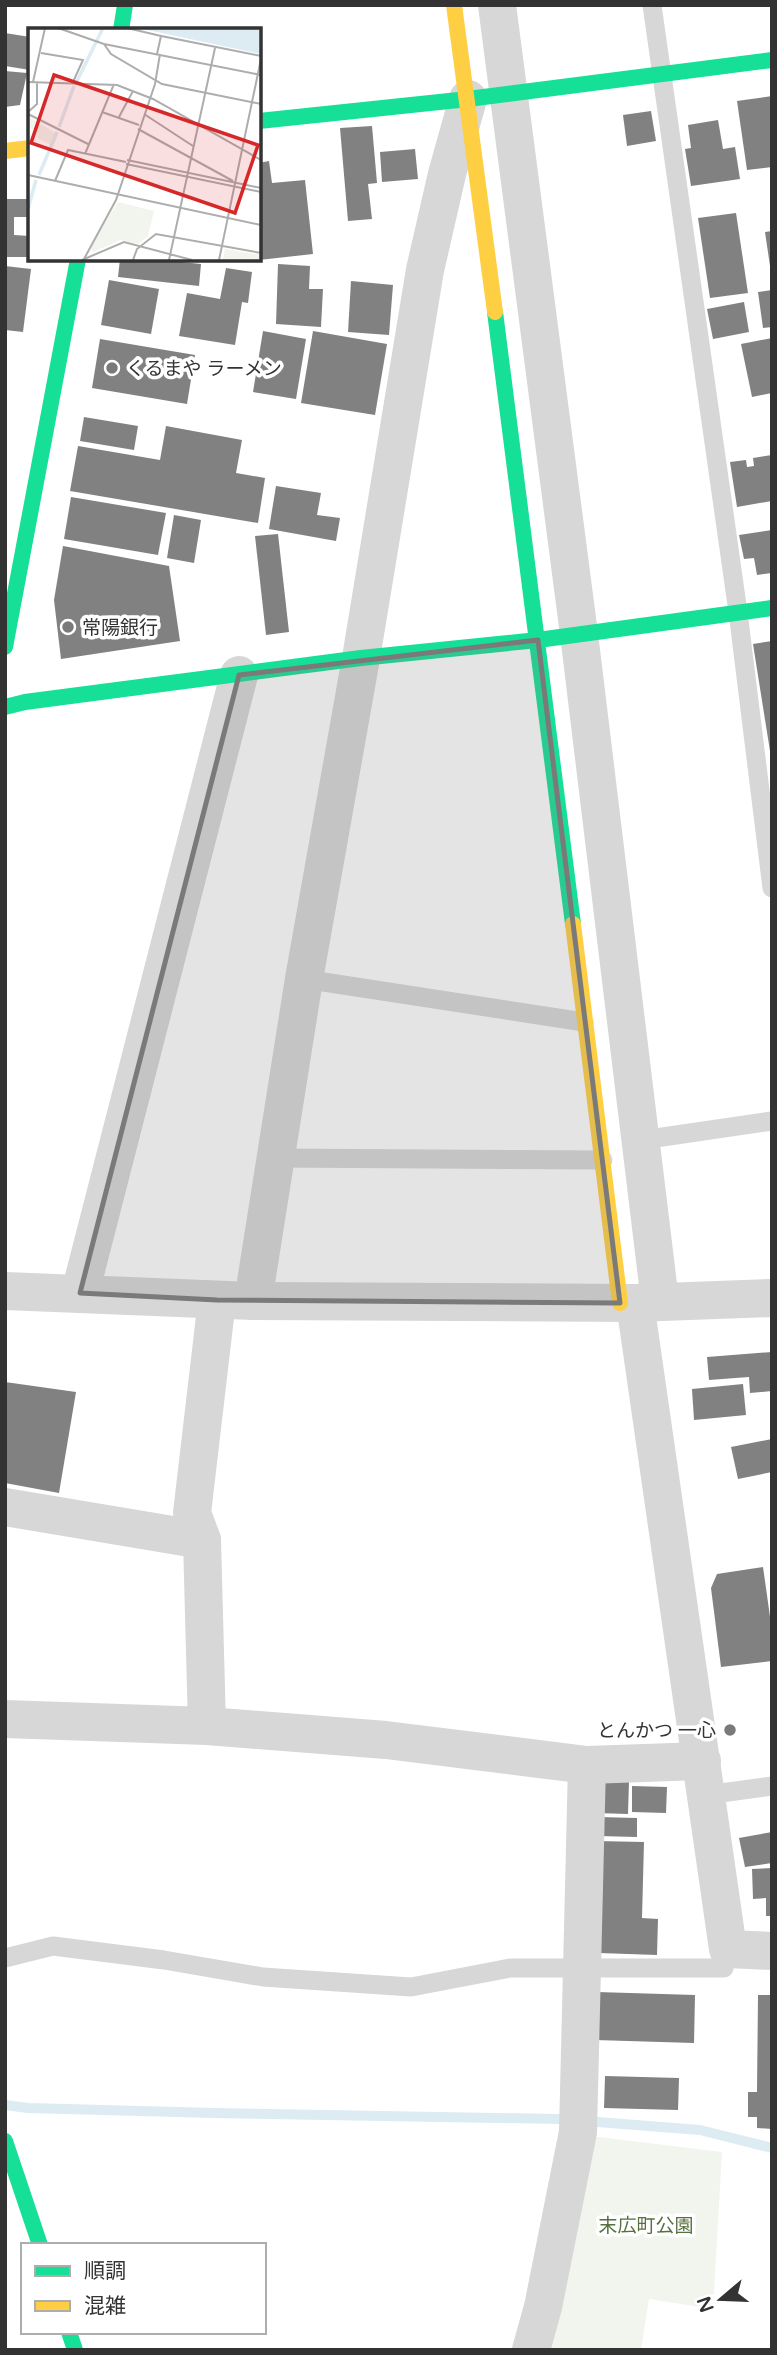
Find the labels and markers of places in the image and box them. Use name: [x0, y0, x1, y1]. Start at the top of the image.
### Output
place label: くるまや ラーメン: [126, 358, 282, 380]
marker: くるまや ラーメン: [104, 360, 120, 376]
place label: 常陽銀行: [82, 617, 158, 639]
marker: 常陽銀行: [60, 619, 76, 635]
place label: とんかつ 一心: [597, 1720, 716, 1742]
marker: とんかつ 一心: [722, 1722, 738, 1738]

